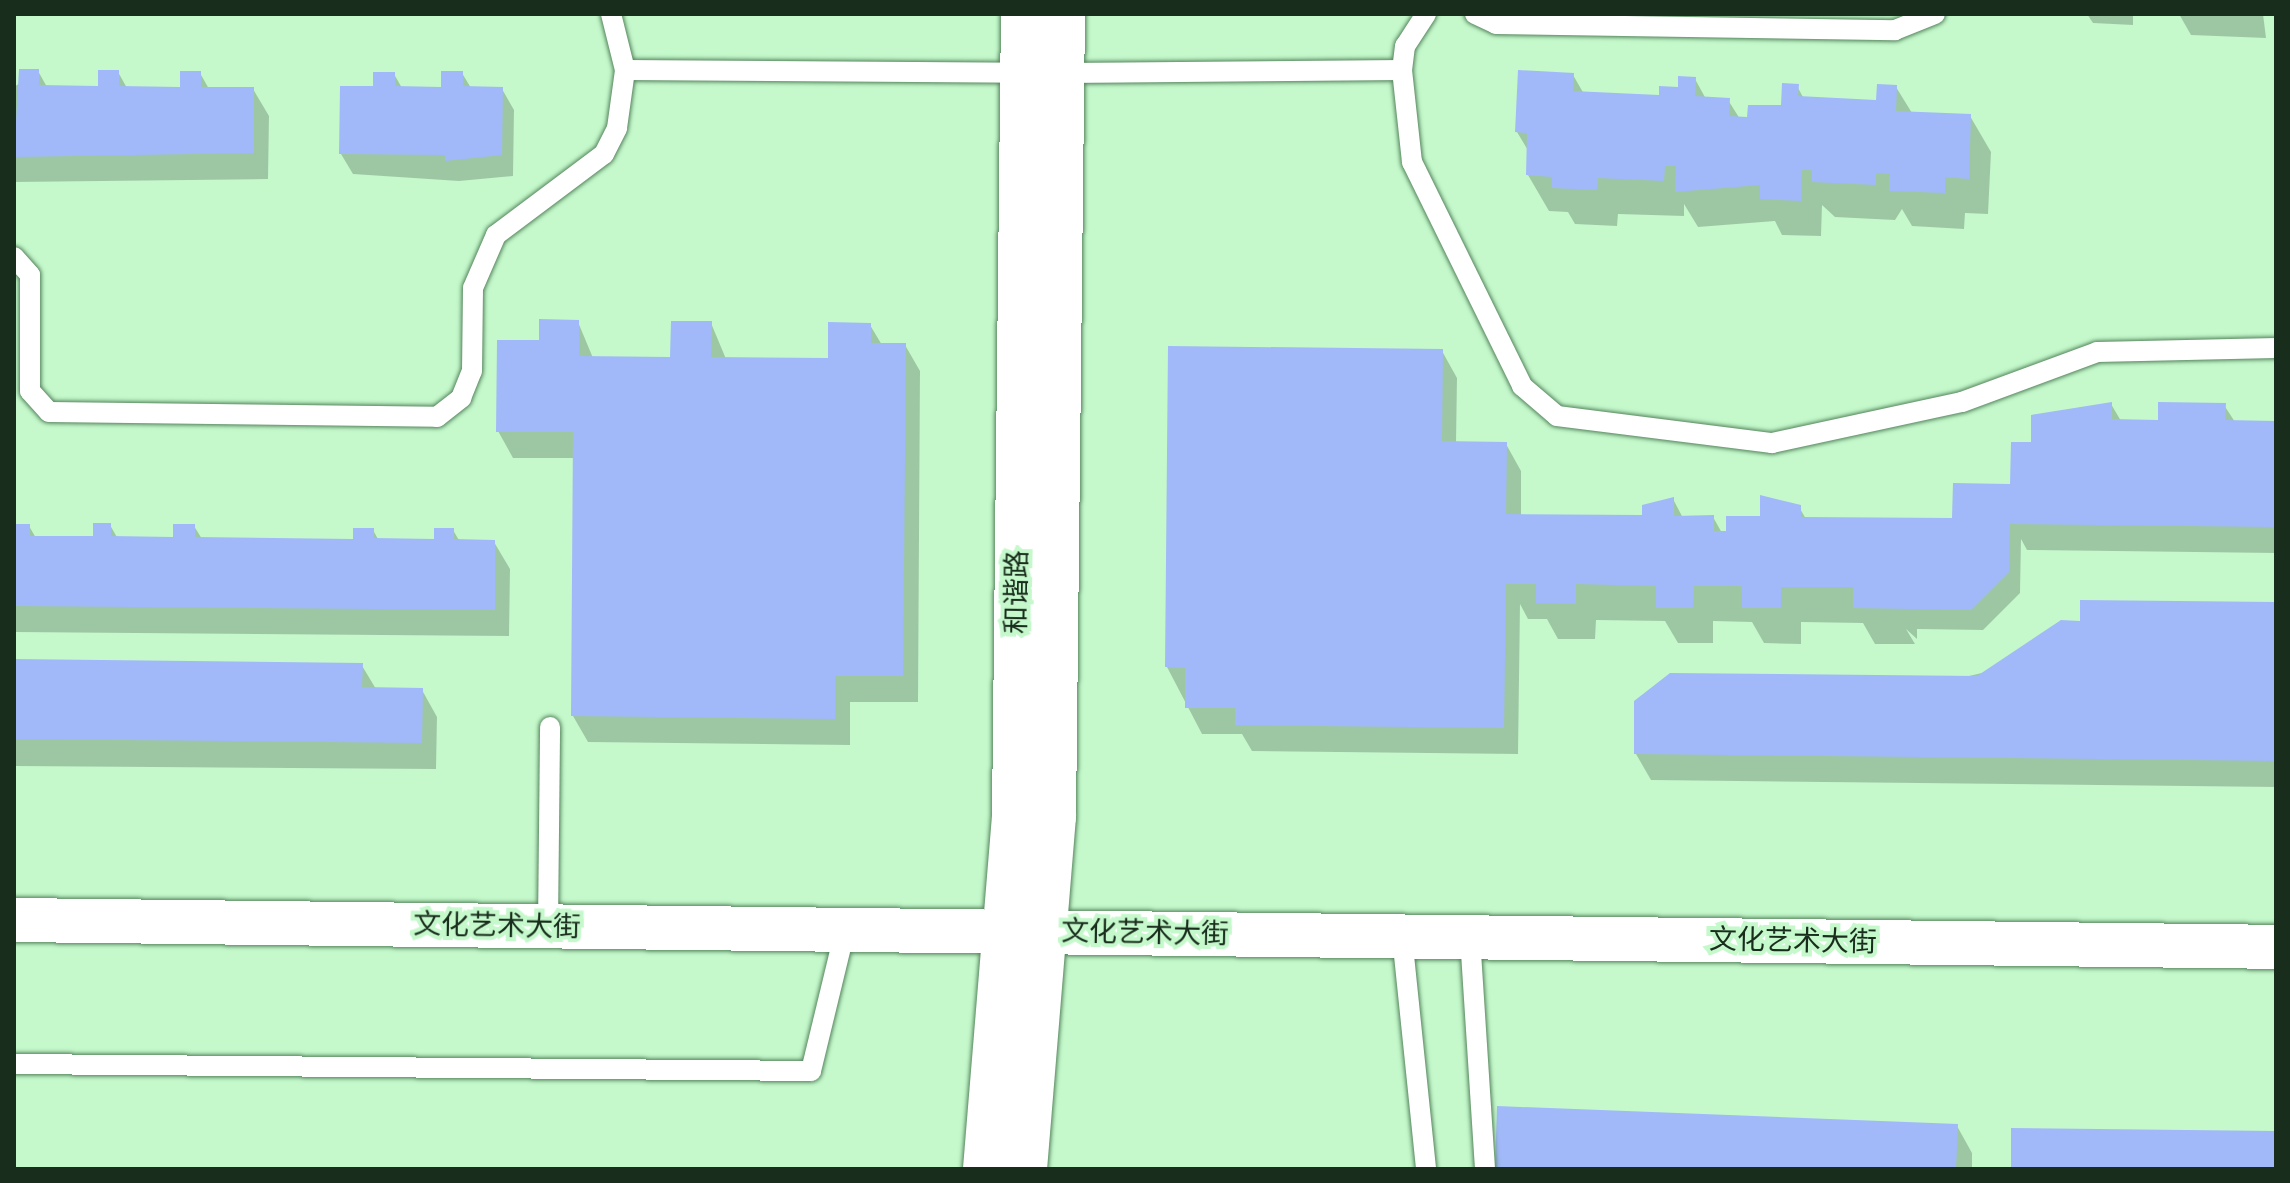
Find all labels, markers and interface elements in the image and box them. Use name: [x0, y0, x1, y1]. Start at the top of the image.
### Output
street label: 和谐路: [999, 550, 1035, 634]
street label: 文化艺术大街: [413, 908, 581, 944]
street label: 文化艺术大街: [1061, 915, 1229, 951]
street label: 文化艺术大街: [1709, 923, 1877, 959]

